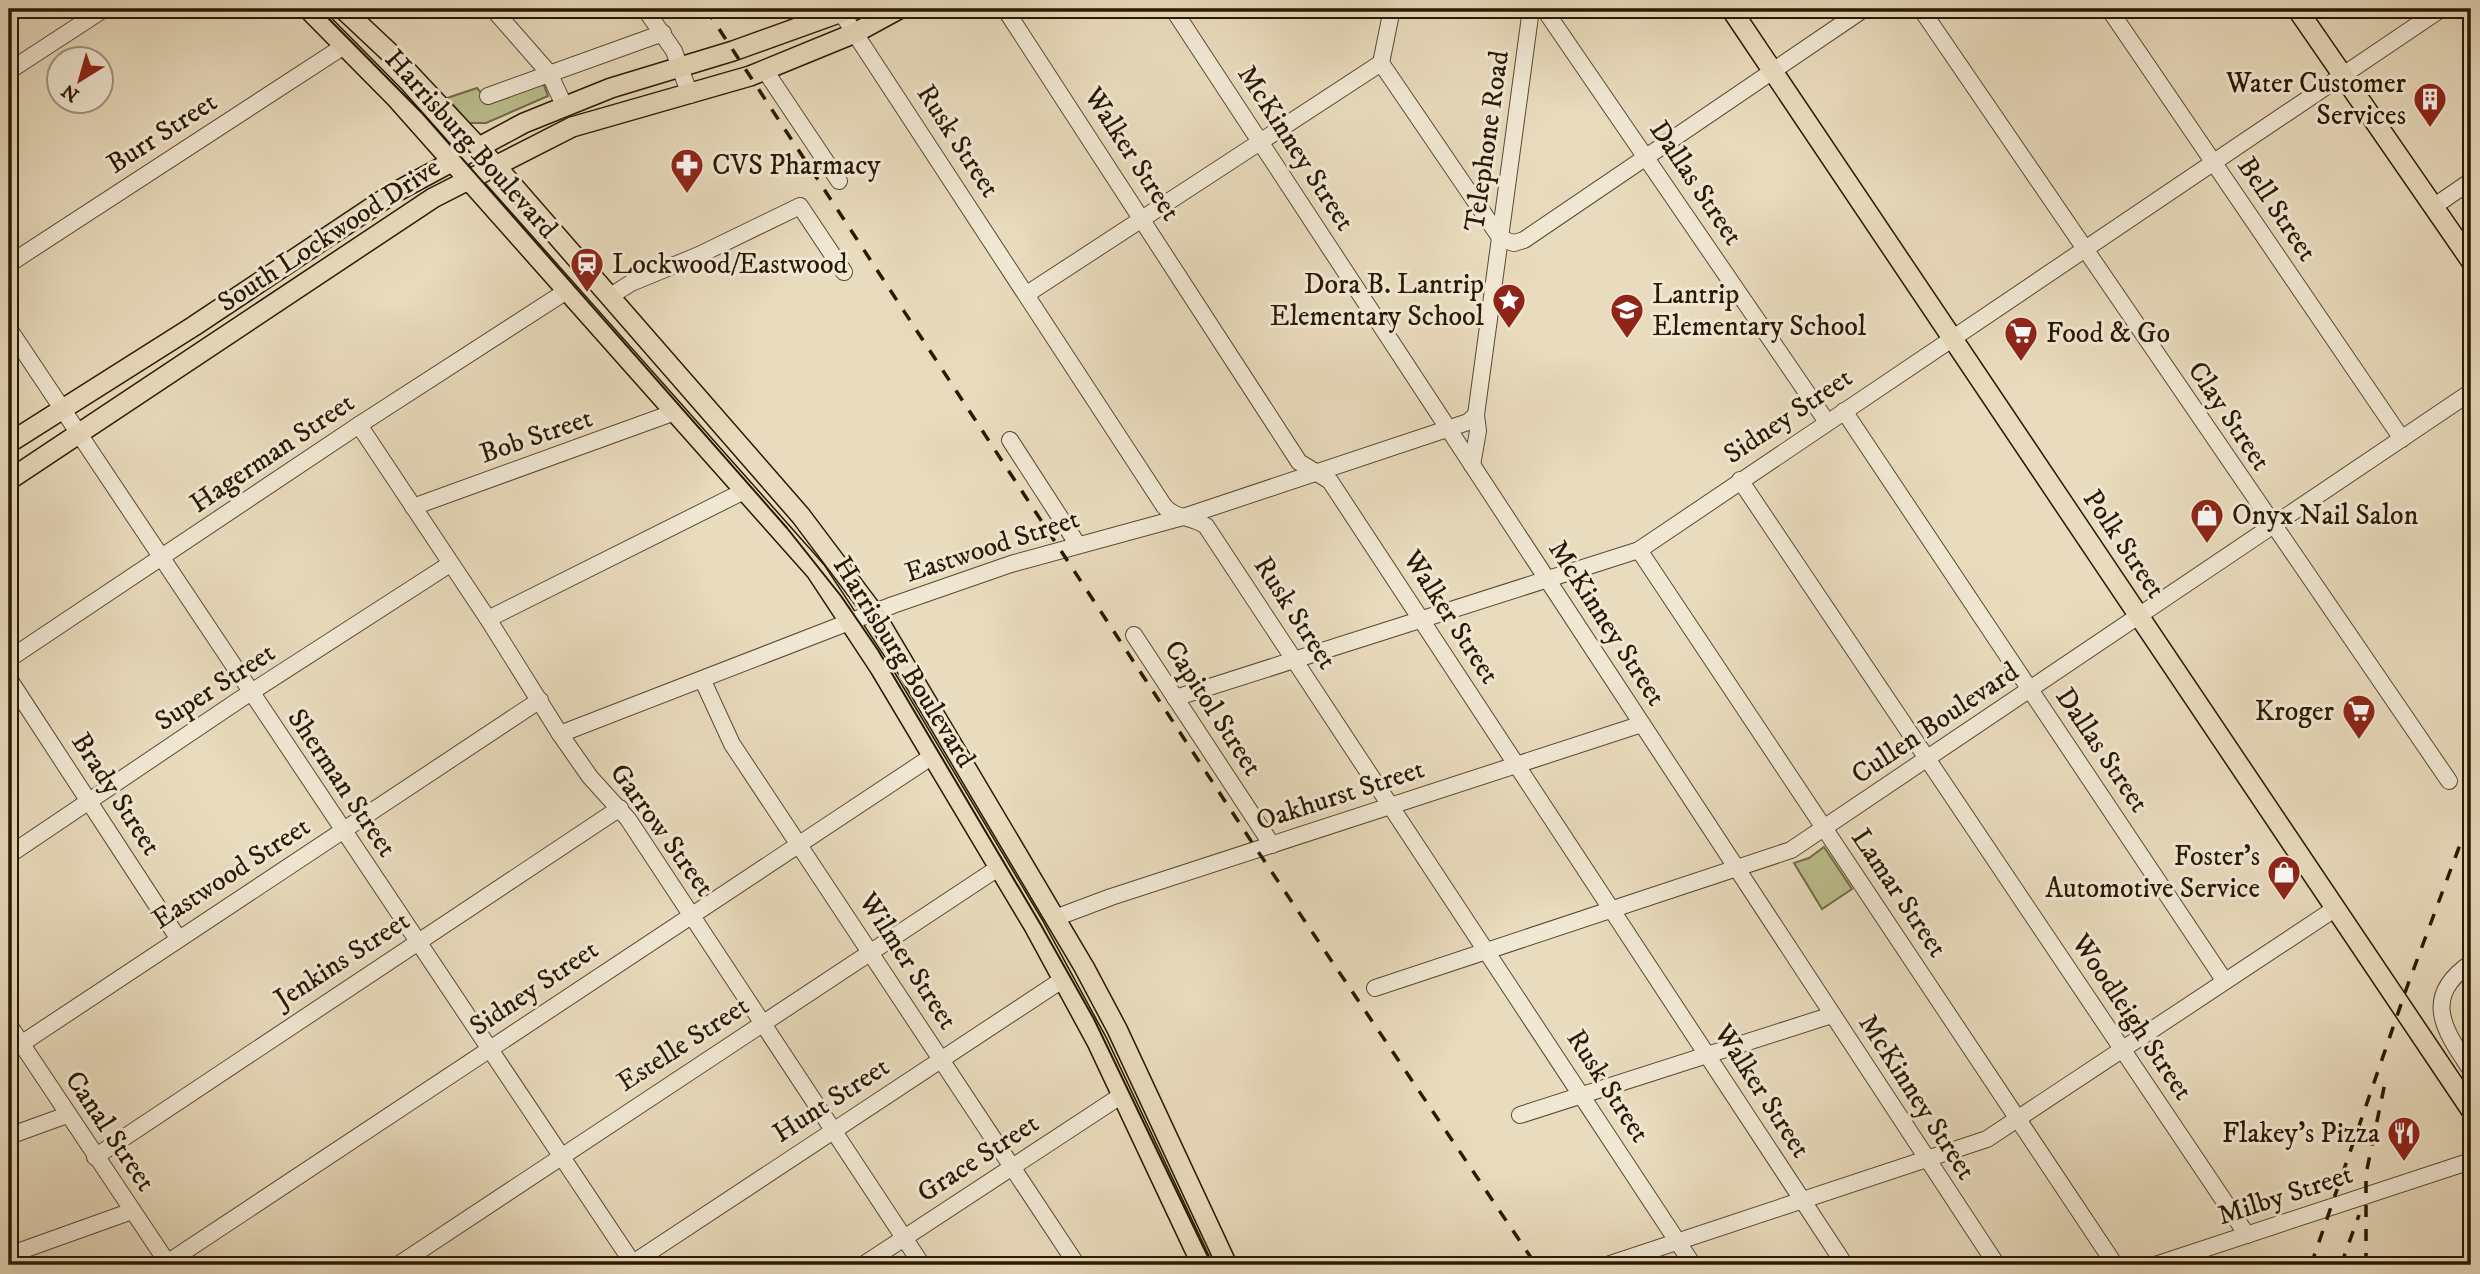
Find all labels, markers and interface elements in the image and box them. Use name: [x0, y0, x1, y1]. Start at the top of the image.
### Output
street label: Harrisburg Boulevard: [377, 42, 565, 246]
north arrow: [46, 46, 116, 116]
street label: Telephone Road: [1457, 48, 1517, 234]
street label: McKinney Street: [1230, 59, 1363, 237]
place label: Water Customer Services: [2225, 66, 2407, 133]
text: N: [57, 78, 84, 106]
street label: Rusk Street: [909, 78, 1007, 204]
street label: Walker Street: [1075, 80, 1188, 227]
building icon: Water Customer Services: [2411, 80, 2449, 129]
street label: Burr Street: [100, 84, 224, 182]
street label: Dallas Street: [1641, 114, 1751, 252]
pharmacy icon: CVS Pharmacy: [668, 146, 706, 195]
place label: CVS Pharmacy: [712, 148, 881, 183]
street label: South Lockwood Drive: [211, 150, 447, 320]
street label: Bell Street: [2229, 150, 2325, 268]
station icon: Lockwood/Eastwood: [568, 245, 606, 294]
place label: Lockwood/Eastwood: [612, 247, 848, 282]
place label: Dora B. Lantrip Elementary School: [1270, 267, 1485, 334]
place label: Lantrip Elementary School: [1652, 277, 1867, 344]
place icon: Dora B. Lantrip Elementary School: [1490, 281, 1528, 330]
school or university icon: Lantrip Elementary School: [1608, 291, 1646, 340]
supermarket icon: Food & Go: [2002, 314, 2040, 363]
place label: Food & Go: [2046, 316, 2170, 351]
street label: Clay Street: [2180, 355, 2278, 477]
street label: Sidney Street: [1717, 360, 1859, 472]
street label: Hagerman Street: [183, 385, 361, 521]
street label: Bob Street: [475, 400, 597, 472]
street label: Polk Street: [2075, 483, 2173, 605]
shop icon: Onyx Nail Salon: [2188, 496, 2226, 545]
place label: Onyx Nail Salon: [2232, 498, 2419, 533]
street label: Eastwood Street: [900, 501, 1084, 591]
street label: McKinney Street: [1541, 534, 1674, 712]
street label: Walker Street: [1394, 543, 1507, 690]
street label: Harrisburg Boulevard: [825, 550, 983, 774]
street label: Rusk Street: [1246, 550, 1344, 676]
street label: Capitol Street: [1156, 634, 1270, 782]
street label: Super Street: [148, 635, 282, 739]
street label: Cullen Boulevard: [1845, 654, 2025, 792]
street label: Dallas Street: [2047, 681, 2157, 819]
supermarket icon: Kroger: [2340, 692, 2378, 741]
place label: Kroger: [2255, 694, 2335, 729]
street label: Sherman Street: [280, 702, 404, 864]
street label: Brady Street: [63, 726, 169, 862]
street label: Oakhurst Street: [1252, 751, 1428, 839]
street label: Garrow Street: [602, 757, 722, 903]
street label: Eastwood Street: [145, 809, 317, 937]
street label: Lamar Street: [1843, 822, 1955, 964]
place label: Foster's Automotive Service: [2045, 839, 2260, 906]
shop icon: Foster's Automotive Service: [2265, 853, 2303, 902]
street label: Wilmer Street: [850, 885, 965, 1036]
street label: Jenkins Street: [265, 903, 416, 1018]
street label: Woodleigh Street: [2063, 926, 2201, 1107]
street label: Sidney Street: [463, 932, 605, 1044]
street label: Estelle Street: [610, 988, 756, 1100]
street label: McKinney Street: [1851, 1008, 1984, 1186]
street label: Walker Street: [1705, 1017, 1818, 1164]
street label: Rusk Street: [1559, 1023, 1657, 1149]
street label: Hunt Street: [766, 1049, 896, 1151]
street label: Canal Street: [57, 1064, 163, 1198]
street label: Grace Street: [911, 1106, 1045, 1210]
restaurant icon: Flakey's Pizza: [2385, 1114, 2423, 1163]
place label: Flakey's Pizza: [2222, 1116, 2380, 1151]
street label: Milby Street: [2213, 1157, 2357, 1233]

